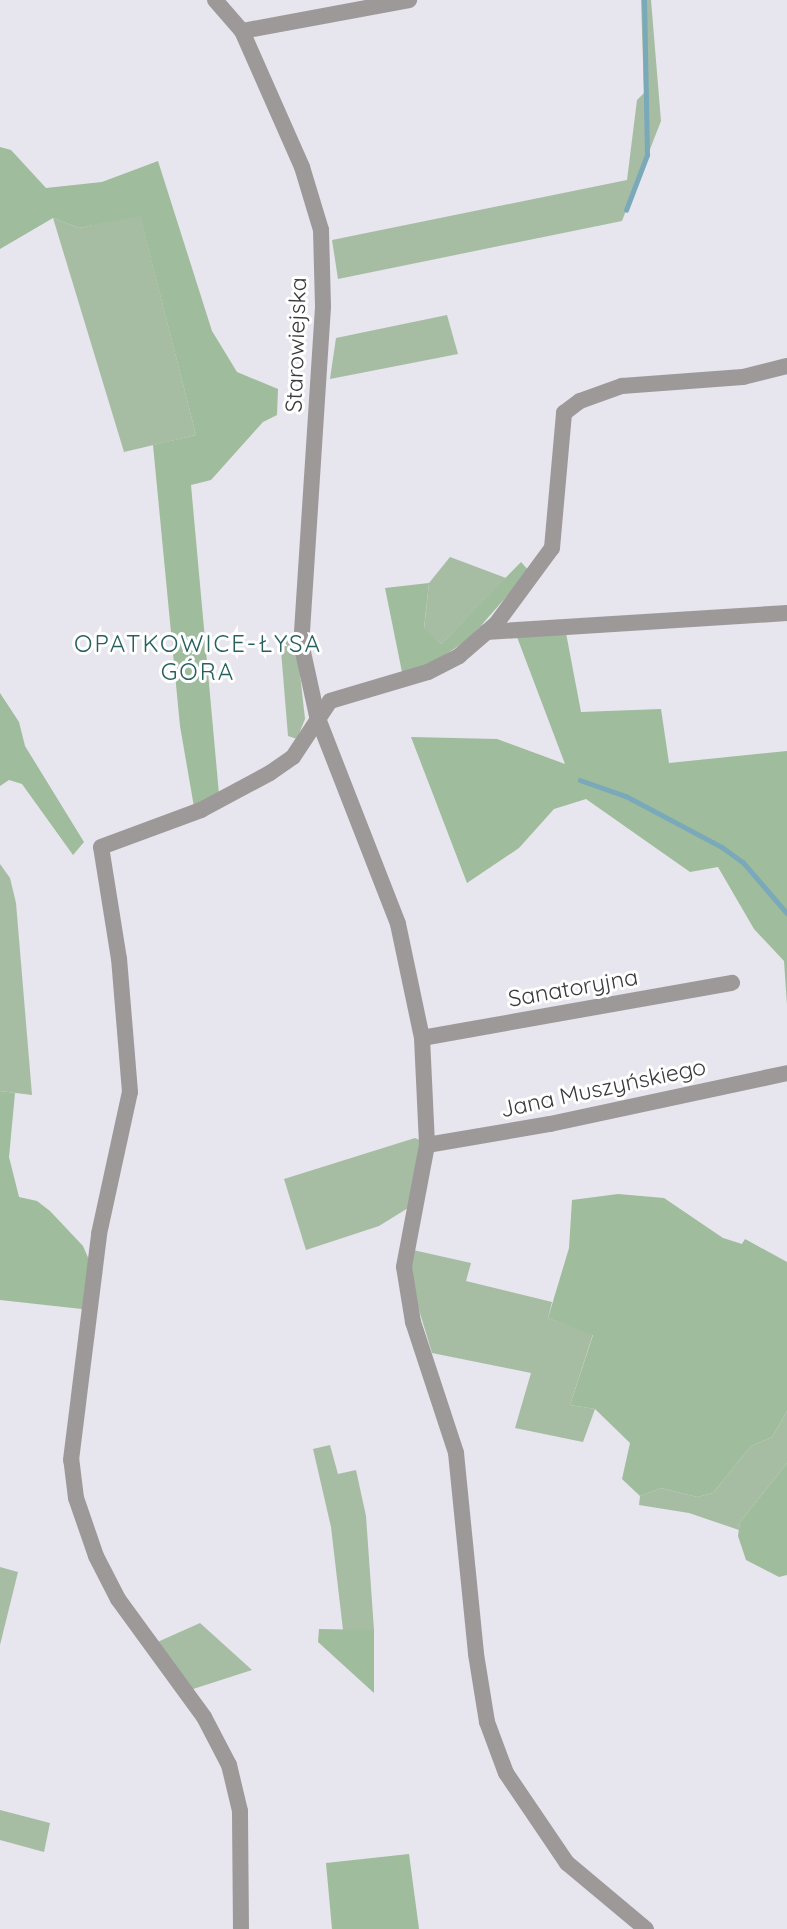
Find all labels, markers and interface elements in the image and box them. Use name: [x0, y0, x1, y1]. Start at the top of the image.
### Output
street label: Starowiejska: [280, 277, 312, 413]
district label: OPATKOWICE-ŁYSA GÓRA: [76, 630, 320, 686]
street label: Sanatoryjna: [506, 963, 640, 1013]
street label: Jana Muszyńskiego: [498, 1053, 708, 1123]

